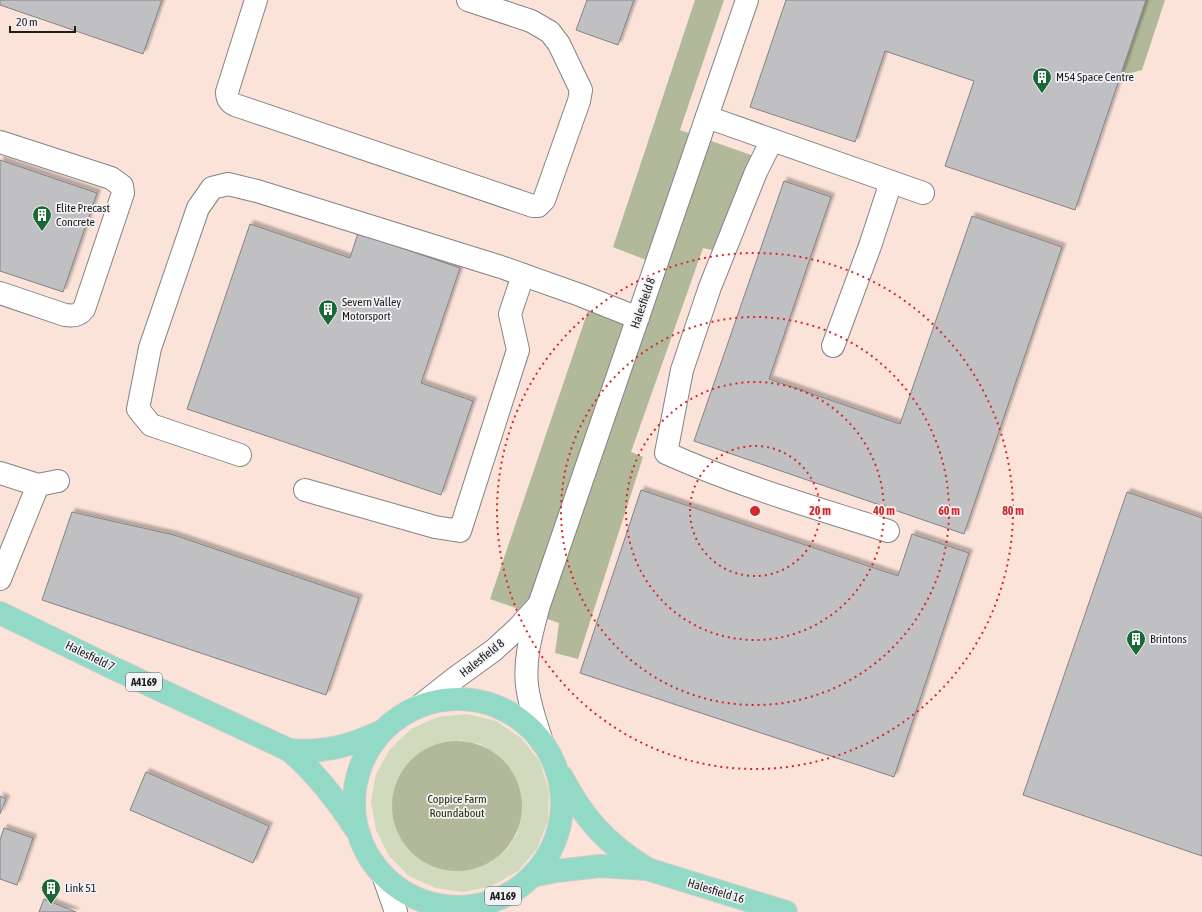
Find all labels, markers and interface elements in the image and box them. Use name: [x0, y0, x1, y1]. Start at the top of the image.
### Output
scale bar: [10, 8, 75, 34]
text: 20 m: [16, 15, 38, 29]
building icon: M54 Space Centre: [1031, 66, 1053, 94]
place label: M54 Space Centre: [1056, 70, 1134, 84]
place label: Elite Precast Concrete: [56, 201, 111, 229]
building icon: Elite Precast Concrete: [31, 204, 53, 232]
street label: Halesfield 8: [628, 275, 658, 330]
place label: Severn Valley Motorsport: [342, 295, 401, 323]
building icon: Severn Valley Motorsport: [317, 298, 339, 326]
centre of rings: [748, 504, 762, 518]
text: 20 m: [809, 504, 831, 518]
text: 40 m: [872, 504, 895, 518]
text: 60 m: [938, 504, 960, 518]
text: 80 m: [1002, 504, 1024, 518]
building icon: Brintons: [1125, 628, 1147, 656]
place label: Brintons: [1150, 632, 1187, 646]
street label: Halesfield 8: [457, 636, 507, 680]
street label: Halesfield 7: [63, 638, 117, 674]
road number: A4169: [126, 673, 162, 691]
park label: Coppice Farm Roundabout: [427, 792, 487, 820]
street label: Halesfield 16: [686, 876, 746, 906]
building icon: Link 51: [40, 877, 62, 905]
place label: Link 51: [65, 881, 97, 895]
road number: A4169: [485, 887, 521, 905]

